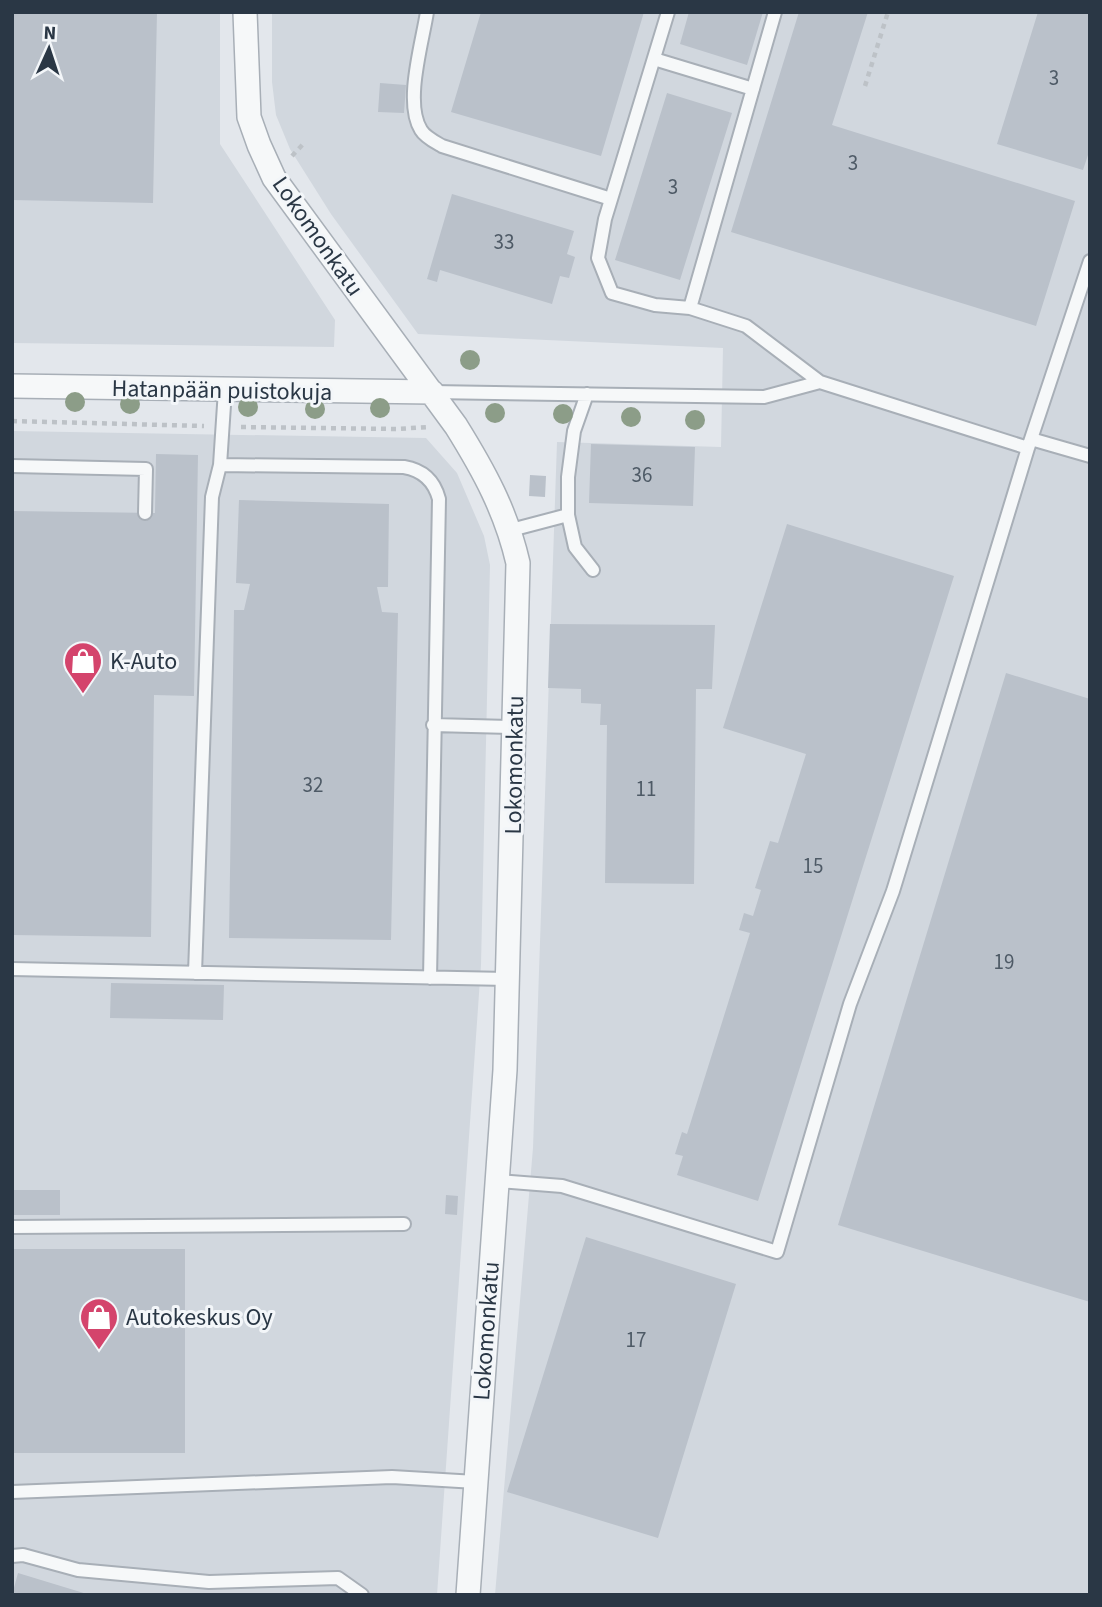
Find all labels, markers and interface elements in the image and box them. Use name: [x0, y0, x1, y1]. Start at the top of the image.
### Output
north arrow: [14, 14, 84, 84]
text: N: [43, 20, 57, 47]
house number: 3: [1049, 63, 1059, 93]
house number: 3: [848, 148, 858, 178]
street label: Lokomonkatu: [263, 169, 372, 303]
house number: 3: [668, 172, 678, 202]
house number: 33: [494, 227, 514, 257]
street label: Hatanpään puistokuja: [111, 371, 333, 410]
house number: 36: [632, 460, 652, 490]
shop icon: K-Auto: [62, 640, 104, 695]
place label: K-Auto: [110, 644, 177, 679]
street label: Lokomonkatu: [496, 695, 533, 835]
house number: 32: [303, 770, 323, 800]
house number: 11: [636, 774, 656, 804]
house number: 15: [803, 851, 823, 881]
house number: 19: [994, 947, 1014, 977]
street label: Lokomonkatu: [464, 1260, 509, 1402]
shop icon: Autokeskus Oy: [78, 1296, 120, 1351]
place label: Autokeskus Oy: [126, 1300, 273, 1335]
house number: 17: [626, 1325, 646, 1355]

